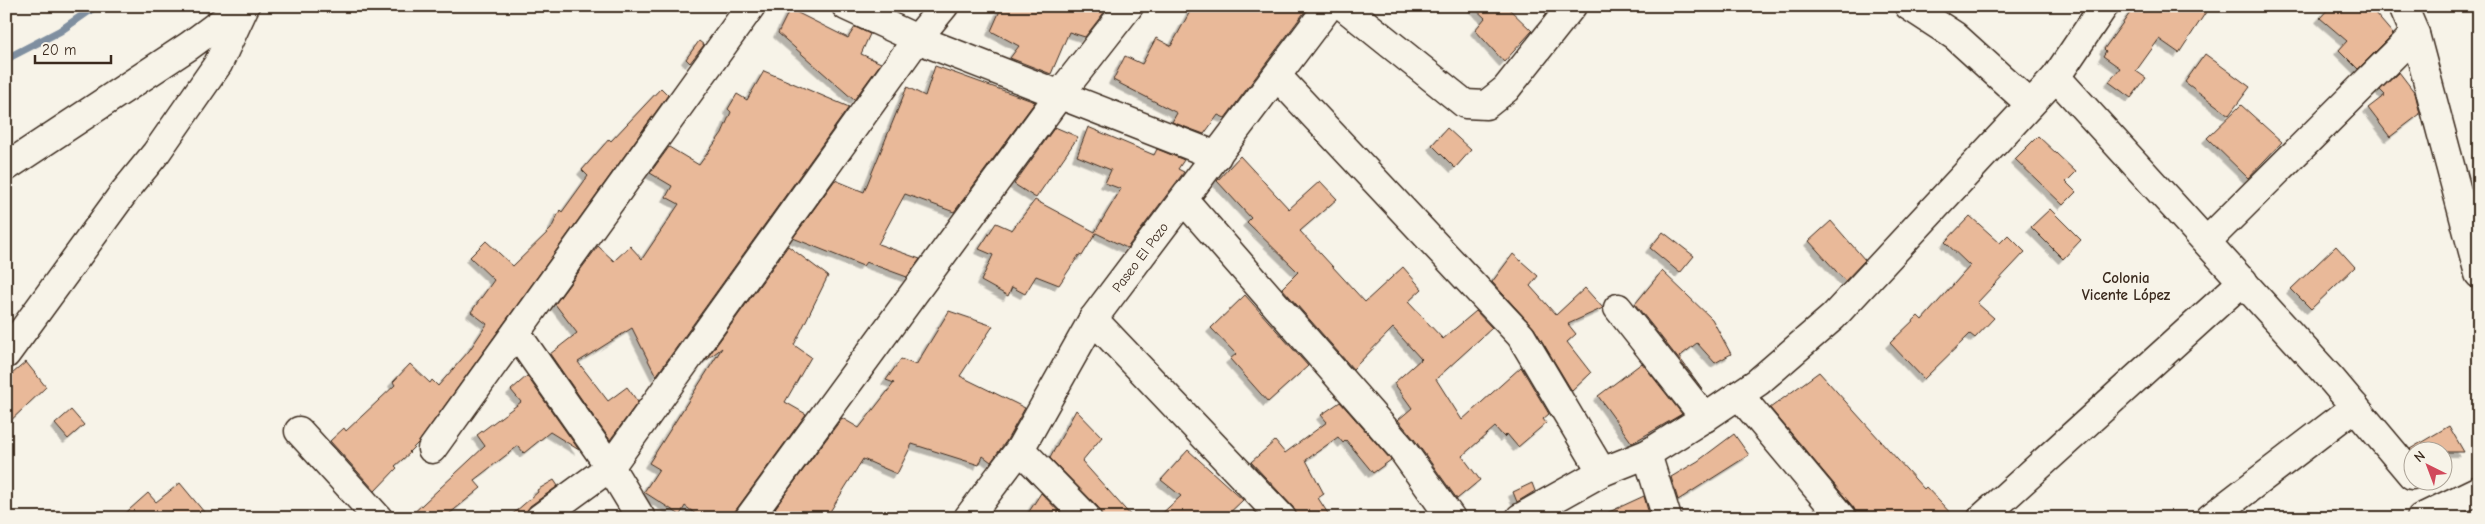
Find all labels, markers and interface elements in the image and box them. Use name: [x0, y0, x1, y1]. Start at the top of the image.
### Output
scale bar: [35, 32, 111, 64]
text: 20 m: [42, 41, 76, 59]
street label: Paseo El Pozo: [1109, 219, 1172, 296]
district label: Colonia Vicente López: [2082, 269, 2171, 304]
north arrow: [2402, 442, 2452, 492]
text: N: [2411, 447, 2429, 466]

